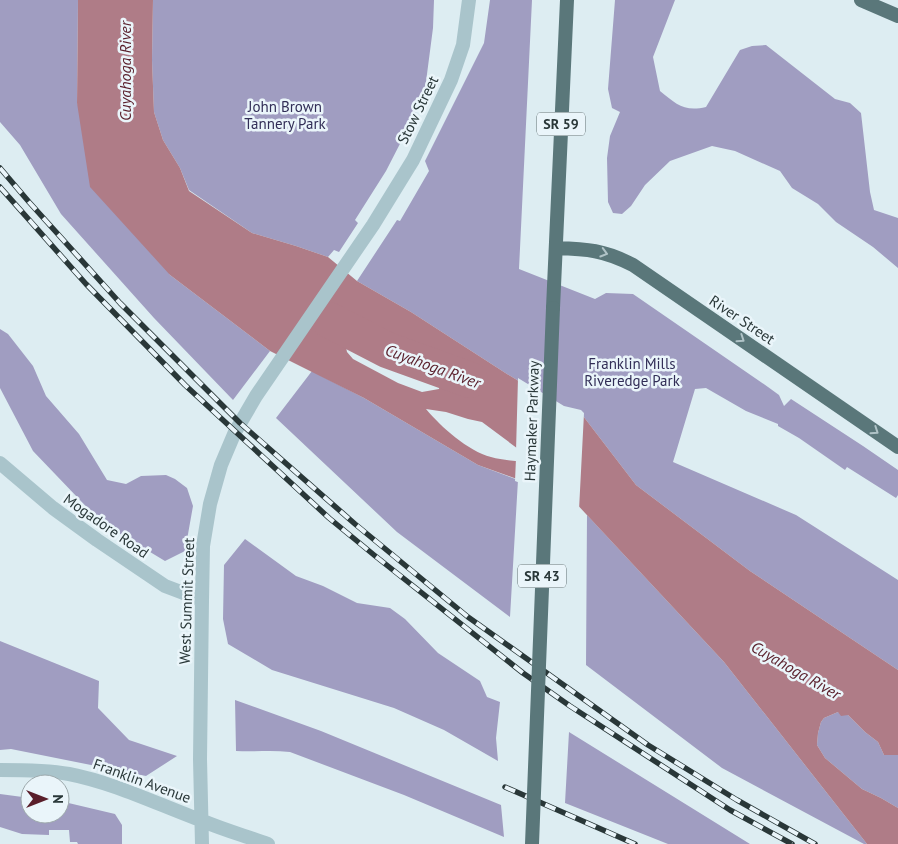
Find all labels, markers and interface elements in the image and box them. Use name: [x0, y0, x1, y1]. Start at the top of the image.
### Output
water label: Cuyahoga River: [115, 19, 135, 121]
street label: Stow Street: [393, 72, 442, 147]
park label: John Brown Tannery Park: [244, 97, 326, 133]
road number: SR 59: [537, 112, 585, 136]
one-way arrow: [600, 248, 608, 258]
street label: River Street: [706, 291, 779, 348]
one-way arrow: [736, 333, 745, 342]
water label: Cuyahoga River: [383, 339, 485, 393]
park label: Franklin Mills Riveredge Park: [584, 354, 681, 390]
street label: Haymaker Parkway: [520, 360, 543, 482]
one-way arrow: [870, 425, 879, 434]
street label: Mogadore Road: [60, 489, 153, 562]
street label: West Summit Street: [175, 537, 198, 665]
road number: SR 43: [518, 564, 566, 588]
water label: Cuyahoga River: [748, 636, 846, 705]
street label: Franklin Avenue: [91, 754, 194, 807]
north arrow: [20, 774, 70, 824]
text: N: [49, 794, 67, 804]

